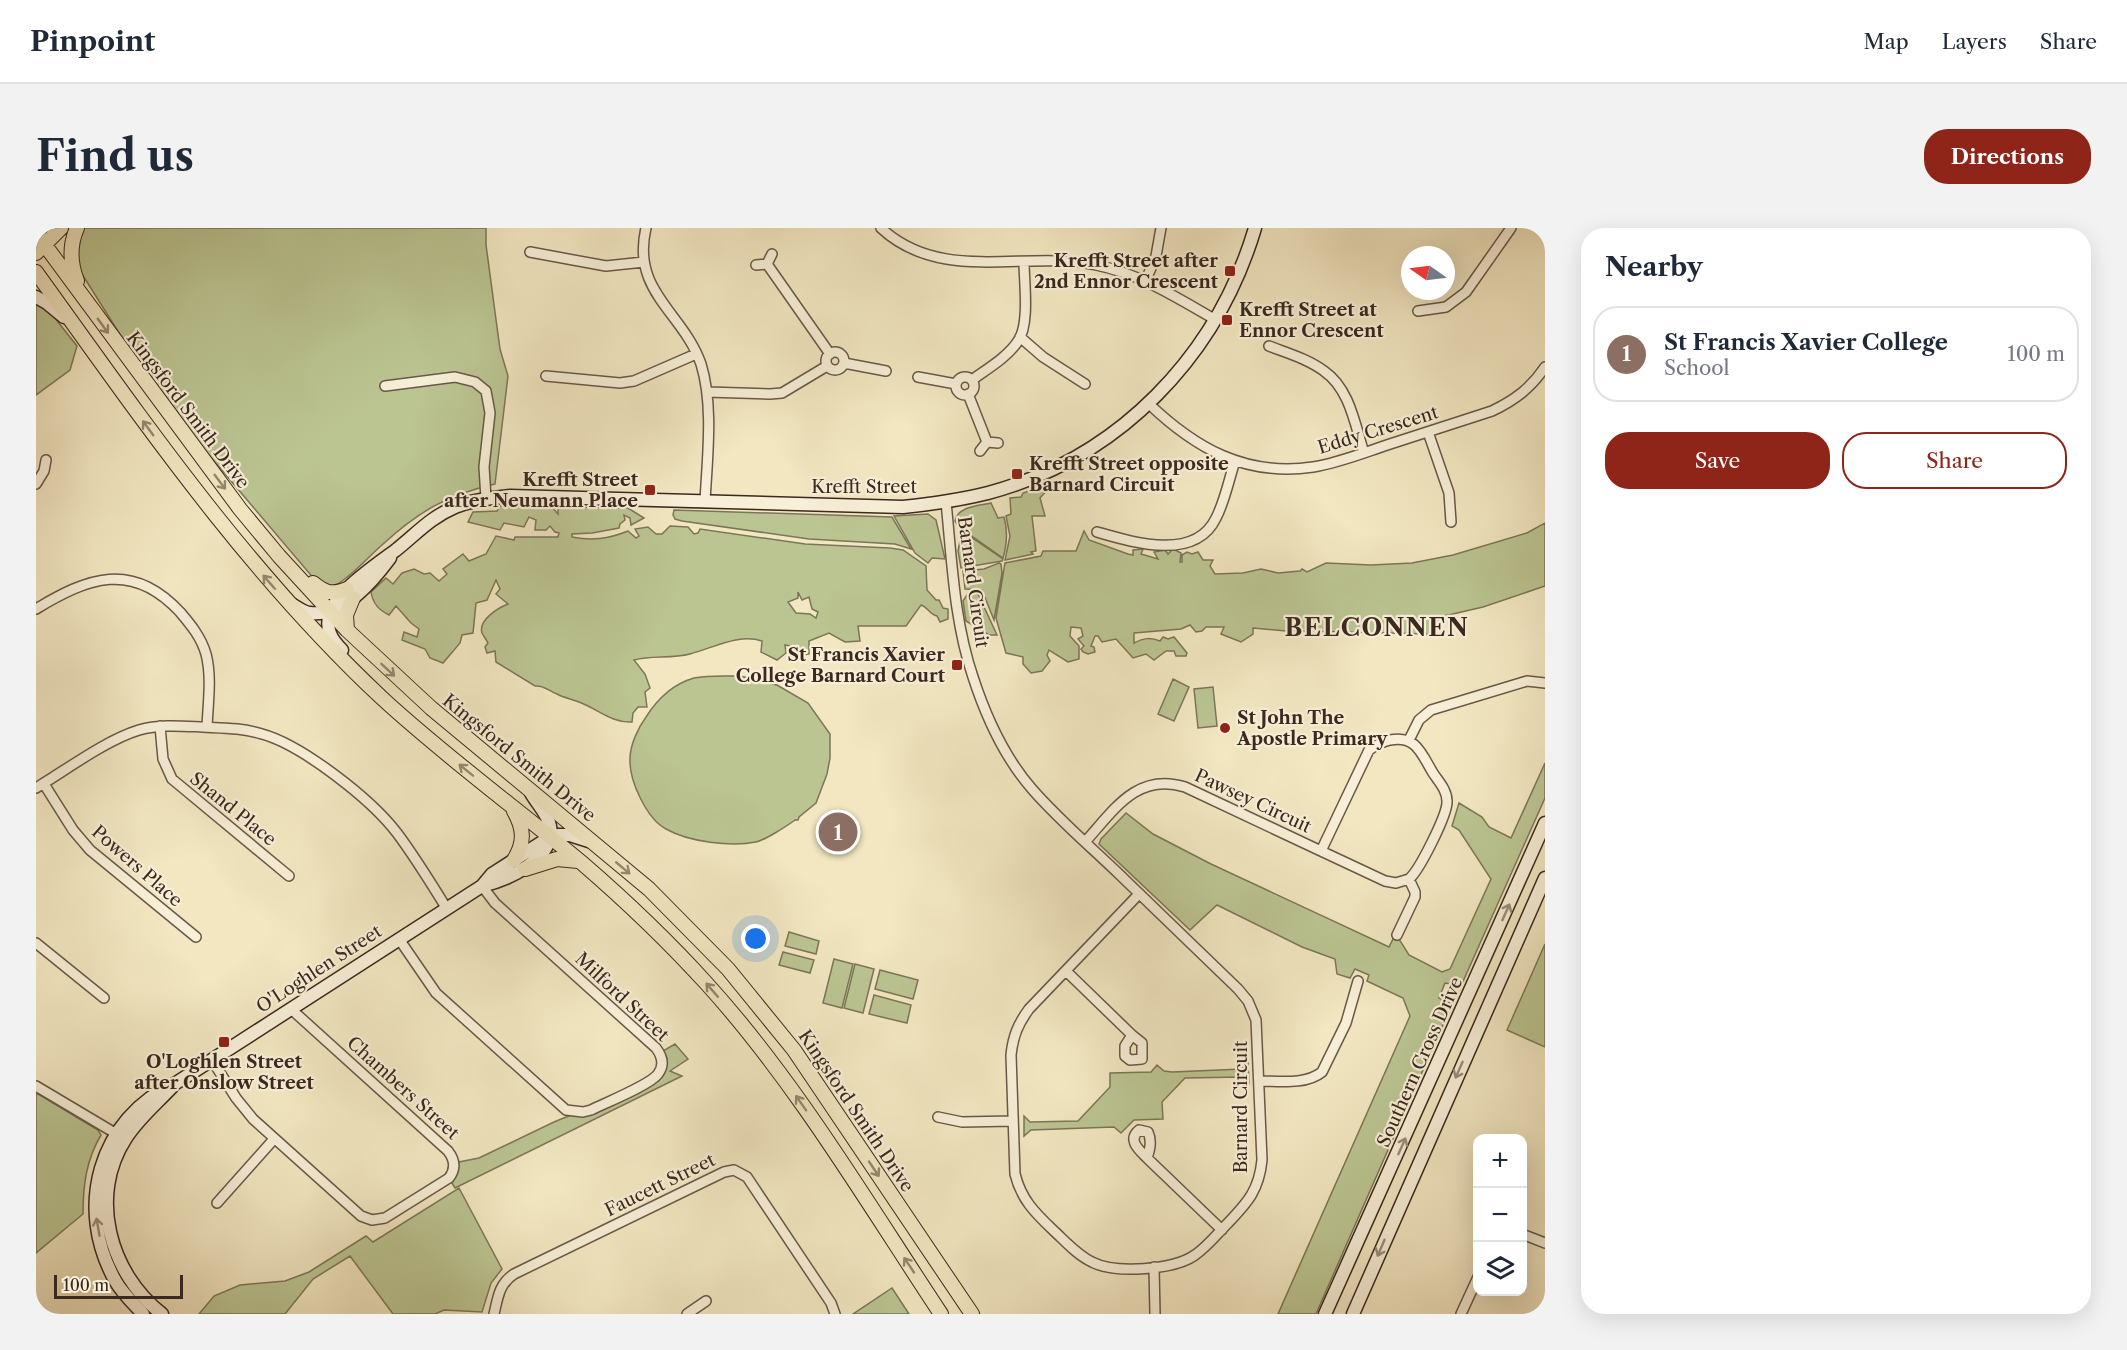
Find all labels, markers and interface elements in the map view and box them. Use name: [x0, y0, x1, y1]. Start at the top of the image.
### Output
text: Pinpoint: [30, 24, 155, 58]
text: Map: [1864, 29, 1909, 54]
text: Layers: [1942, 29, 2007, 54]
text: Share: [2040, 29, 2097, 54]
button: Directions: [1924, 129, 2091, 184]
text: Find us: [36, 130, 194, 182]
north arrow: [1401, 246, 1455, 300]
place label: Krefft Street after 2nd Ennor Crescent: [1034, 250, 1219, 293]
text: Nearby: [1605, 251, 1703, 283]
marker: Krefft Street after 2nd Ennor Crescent: [1223, 264, 1237, 278]
place label: Krefft Street at Ennor Crescent: [1239, 299, 1384, 342]
marker: Krefft Street at Ennor Crescent: [1220, 313, 1234, 327]
one-way arrow: [97, 317, 110, 333]
street label: Kingsford Smith Drive: [122, 327, 254, 493]
text: St Francis Xavier College: [1664, 329, 1948, 356]
text: 1: [1622, 342, 1631, 366]
text: 100 m: [2007, 342, 2065, 366]
text: School: [1664, 356, 1729, 380]
street label: Eddy Crescent: [1315, 401, 1441, 459]
one-way arrow: [142, 421, 155, 437]
button: Save: [1605, 432, 1830, 489]
button: Share: [1842, 432, 2067, 489]
place label: Krefft Street opposite Barnard Circuit: [1029, 453, 1229, 496]
marker: Krefft Street opposite Barnard Circuit: [1010, 467, 1024, 481]
place label: Krefft Street after Neumann Place: [444, 469, 639, 512]
one-way arrow: [213, 474, 226, 490]
street label: Krefft Street: [811, 476, 917, 498]
marker: Krefft Street after Neumann Place: [643, 483, 657, 497]
street label: Barnard Circuit: [953, 515, 993, 650]
one-way arrow: [262, 574, 276, 589]
district label: BELCONNEN: [1285, 613, 1469, 642]
place label: St Francis Xavier College Barnard Court: [736, 644, 946, 687]
marker: St Francis Xavier College Barnard Court: [950, 658, 964, 672]
one-way arrow: [380, 662, 395, 676]
street label: Kingsford Smith Drive: [438, 689, 600, 827]
place label: St John The Apostle Primary: [1236, 707, 1388, 750]
marker: St John The Apostle Primary: [1218, 721, 1232, 735]
one-way arrow: [459, 763, 474, 777]
street label: Pawsey Circuit: [1191, 764, 1315, 838]
street label: Shand Place: [185, 767, 281, 851]
pin: 1: [818, 810, 858, 854]
street label: Powers Place: [87, 821, 187, 911]
one-way arrow: [615, 861, 631, 874]
one-way arrow: [1500, 904, 1512, 922]
street label: O'Loghlen Street: [252, 920, 386, 1018]
your location: [741, 924, 770, 953]
street label: Milford Street: [570, 948, 674, 1047]
street label: Southern Cross Drive: [1373, 974, 1467, 1150]
one-way arrow: [705, 983, 719, 998]
street label: Kingsford Smith Drive: [794, 1026, 918, 1196]
street label: Chambers Street: [342, 1032, 464, 1145]
marker: O'Loghlen Street after Onslow Street: [217, 1035, 231, 1049]
street label: Barnard Circuit: [1230, 1040, 1252, 1173]
place label: O'Loghlen Street after Onslow Street: [134, 1051, 314, 1094]
one-way arrow: [1453, 1060, 1465, 1078]
one-way arrow: [795, 1096, 807, 1112]
map controls: [1473, 1134, 1527, 1296]
button: +: [1473, 1134, 1527, 1188]
one-way arrow: [1397, 1137, 1408, 1155]
street label: Faucett Street: [601, 1149, 719, 1221]
one-way arrow: [868, 1160, 880, 1177]
button: −: [1473, 1188, 1527, 1242]
one-way arrow: [92, 1218, 103, 1237]
one-way arrow: [1375, 1238, 1386, 1257]
button: layers: [1473, 1242, 1527, 1296]
one-way arrow: [903, 1258, 915, 1274]
scale bar: [54, 1272, 183, 1300]
text: 100 m: [63, 1275, 109, 1295]

